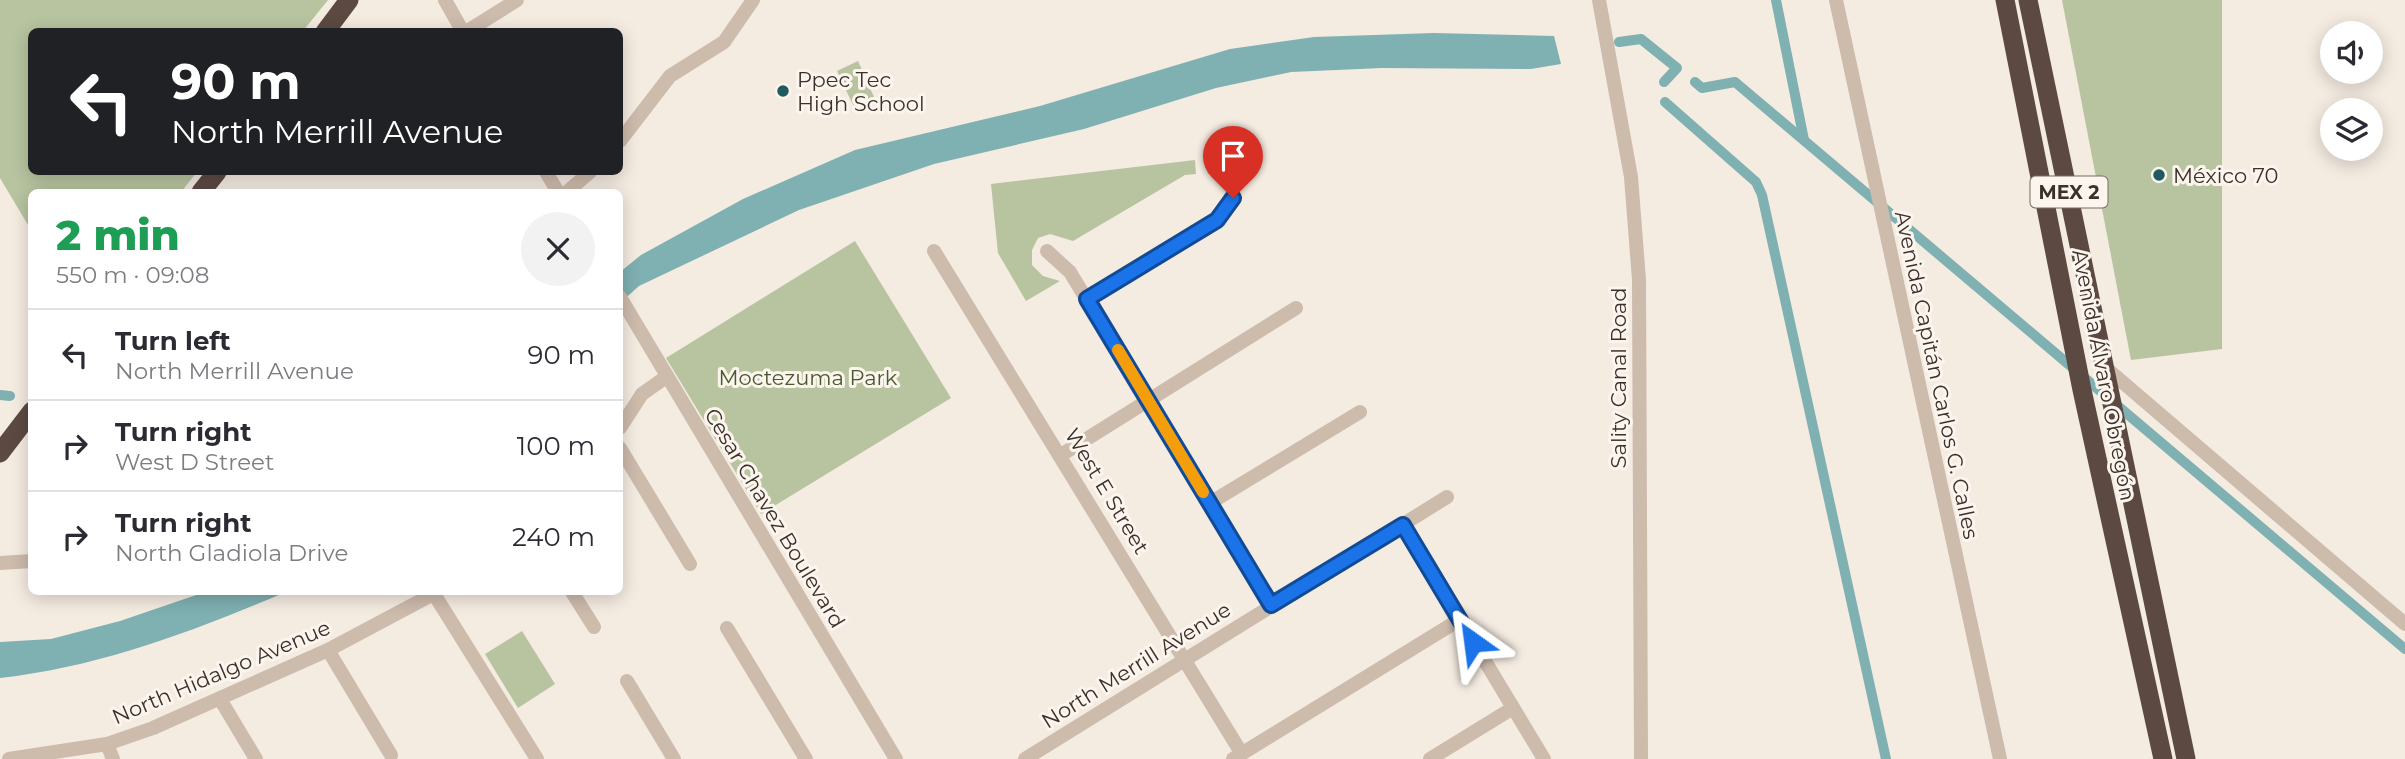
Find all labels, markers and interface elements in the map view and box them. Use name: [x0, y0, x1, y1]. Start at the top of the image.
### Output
map controls: [2320, 21, 2383, 161]
button: sound: [2320, 21, 2383, 84]
text: 90 m: [171, 52, 301, 111]
icon: left: [56, 56, 147, 147]
place label: Ppec Tec High School: [797, 67, 925, 116]
marker: Ppec Tec High School: [775, 83, 791, 99]
button: layers: [2320, 98, 2383, 161]
text: North Merrill Avenue: [171, 112, 503, 151]
pin: [1203, 126, 1263, 198]
icon: arrive: [1214, 137, 1252, 175]
place label: México 70: [2173, 163, 2278, 188]
marker: México 70: [2151, 167, 2167, 183]
road number: MEX 2: [2030, 176, 2108, 208]
text: 2 min: [56, 209, 180, 261]
street label: Avenida Capitán Carlos G. Calles: [1890, 209, 1984, 541]
button: close: [521, 212, 595, 286]
street label: Avenida Álvaro Obregón: [2067, 247, 2141, 503]
text: 550 m · 09:08: [56, 261, 209, 289]
street label: Sality Canal Road: [1606, 288, 1631, 468]
text: Turn left: [115, 325, 231, 357]
icon: left: [56, 336, 94, 374]
text: 90 m: [528, 339, 595, 371]
text: North Merrill Avenue: [115, 357, 354, 385]
park label: Moctezuma Park: [719, 365, 898, 390]
street label: Cesar Chavez Boulevard: [699, 404, 851, 632]
text: Turn right: [115, 416, 251, 448]
street label: West E Street: [1060, 424, 1154, 558]
icon: right: [56, 427, 94, 465]
text: 100 m: [517, 430, 595, 462]
text: West D Street: [115, 448, 274, 476]
text: Turn right: [115, 507, 251, 539]
icon: right: [56, 518, 94, 556]
text: 240 m: [512, 521, 595, 553]
text: North Gladiola Drive: [115, 539, 348, 567]
street label: North Merrill Avenue: [1037, 597, 1235, 733]
position arrow: [1436, 605, 1510, 679]
street label: North Hidalgo Avenue: [108, 615, 334, 729]

